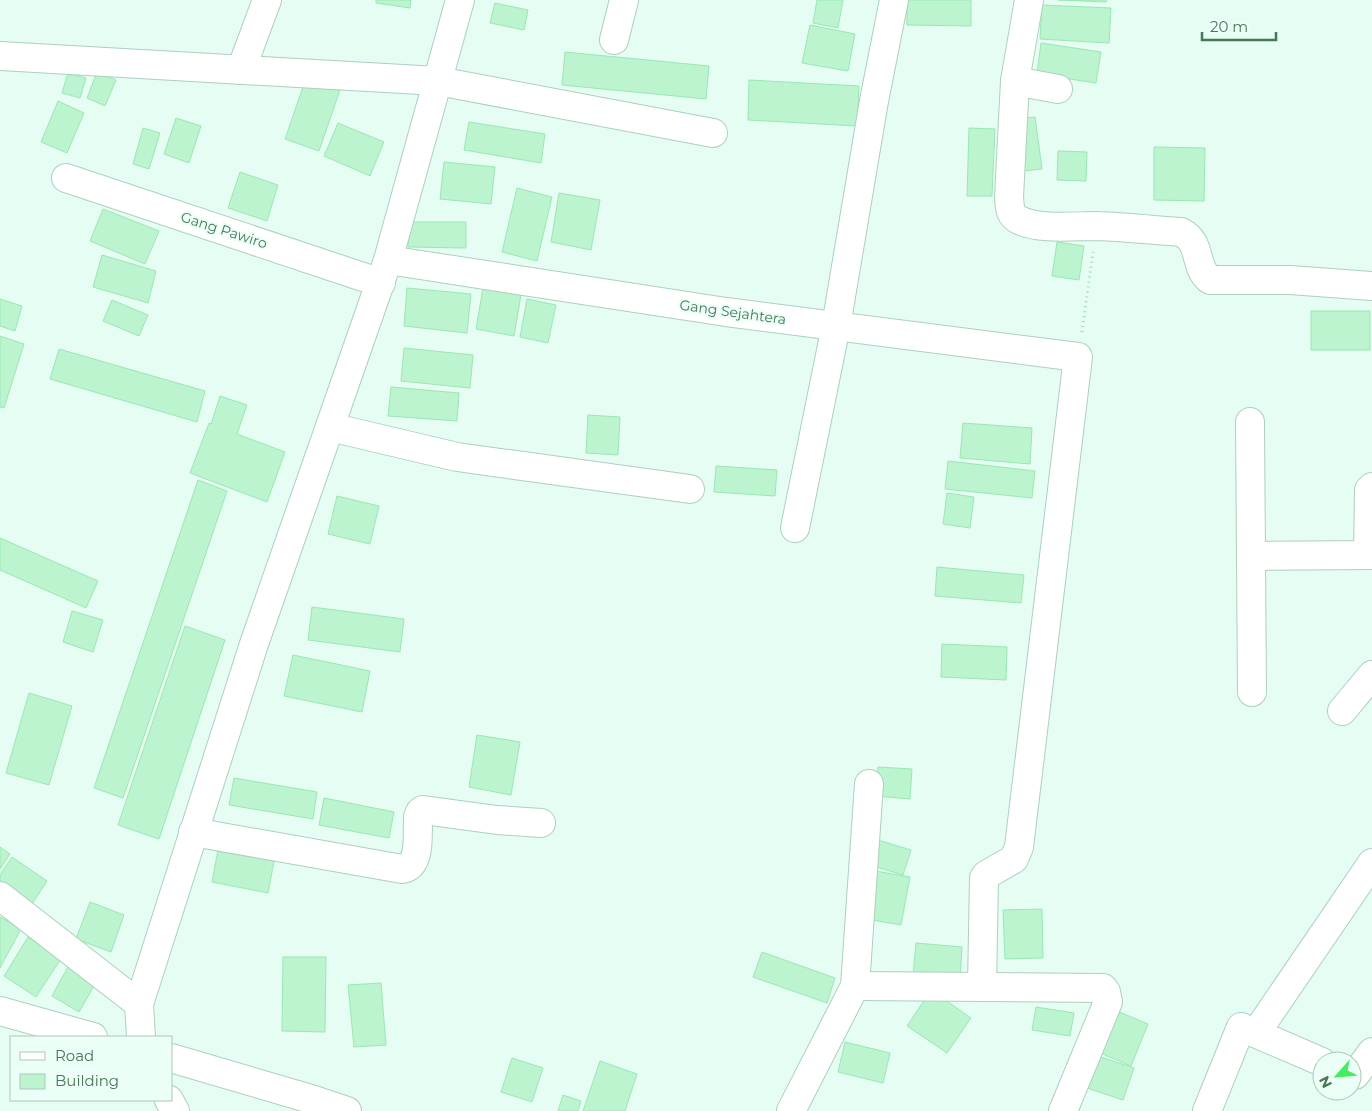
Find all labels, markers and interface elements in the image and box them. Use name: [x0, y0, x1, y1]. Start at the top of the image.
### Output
scale bar: [1202, 10, 1276, 42]
text: 20 m: [1210, 17, 1248, 36]
street label: Gang Pawiro: [178, 208, 270, 253]
street label: Gang Sejahtera: [679, 296, 787, 328]
legend: [10, 1036, 172, 1101]
text: Road: [55, 1046, 94, 1065]
north arrow: [1312, 1051, 1362, 1101]
text: Building: [55, 1071, 119, 1090]
text: N: [1315, 1073, 1336, 1091]

